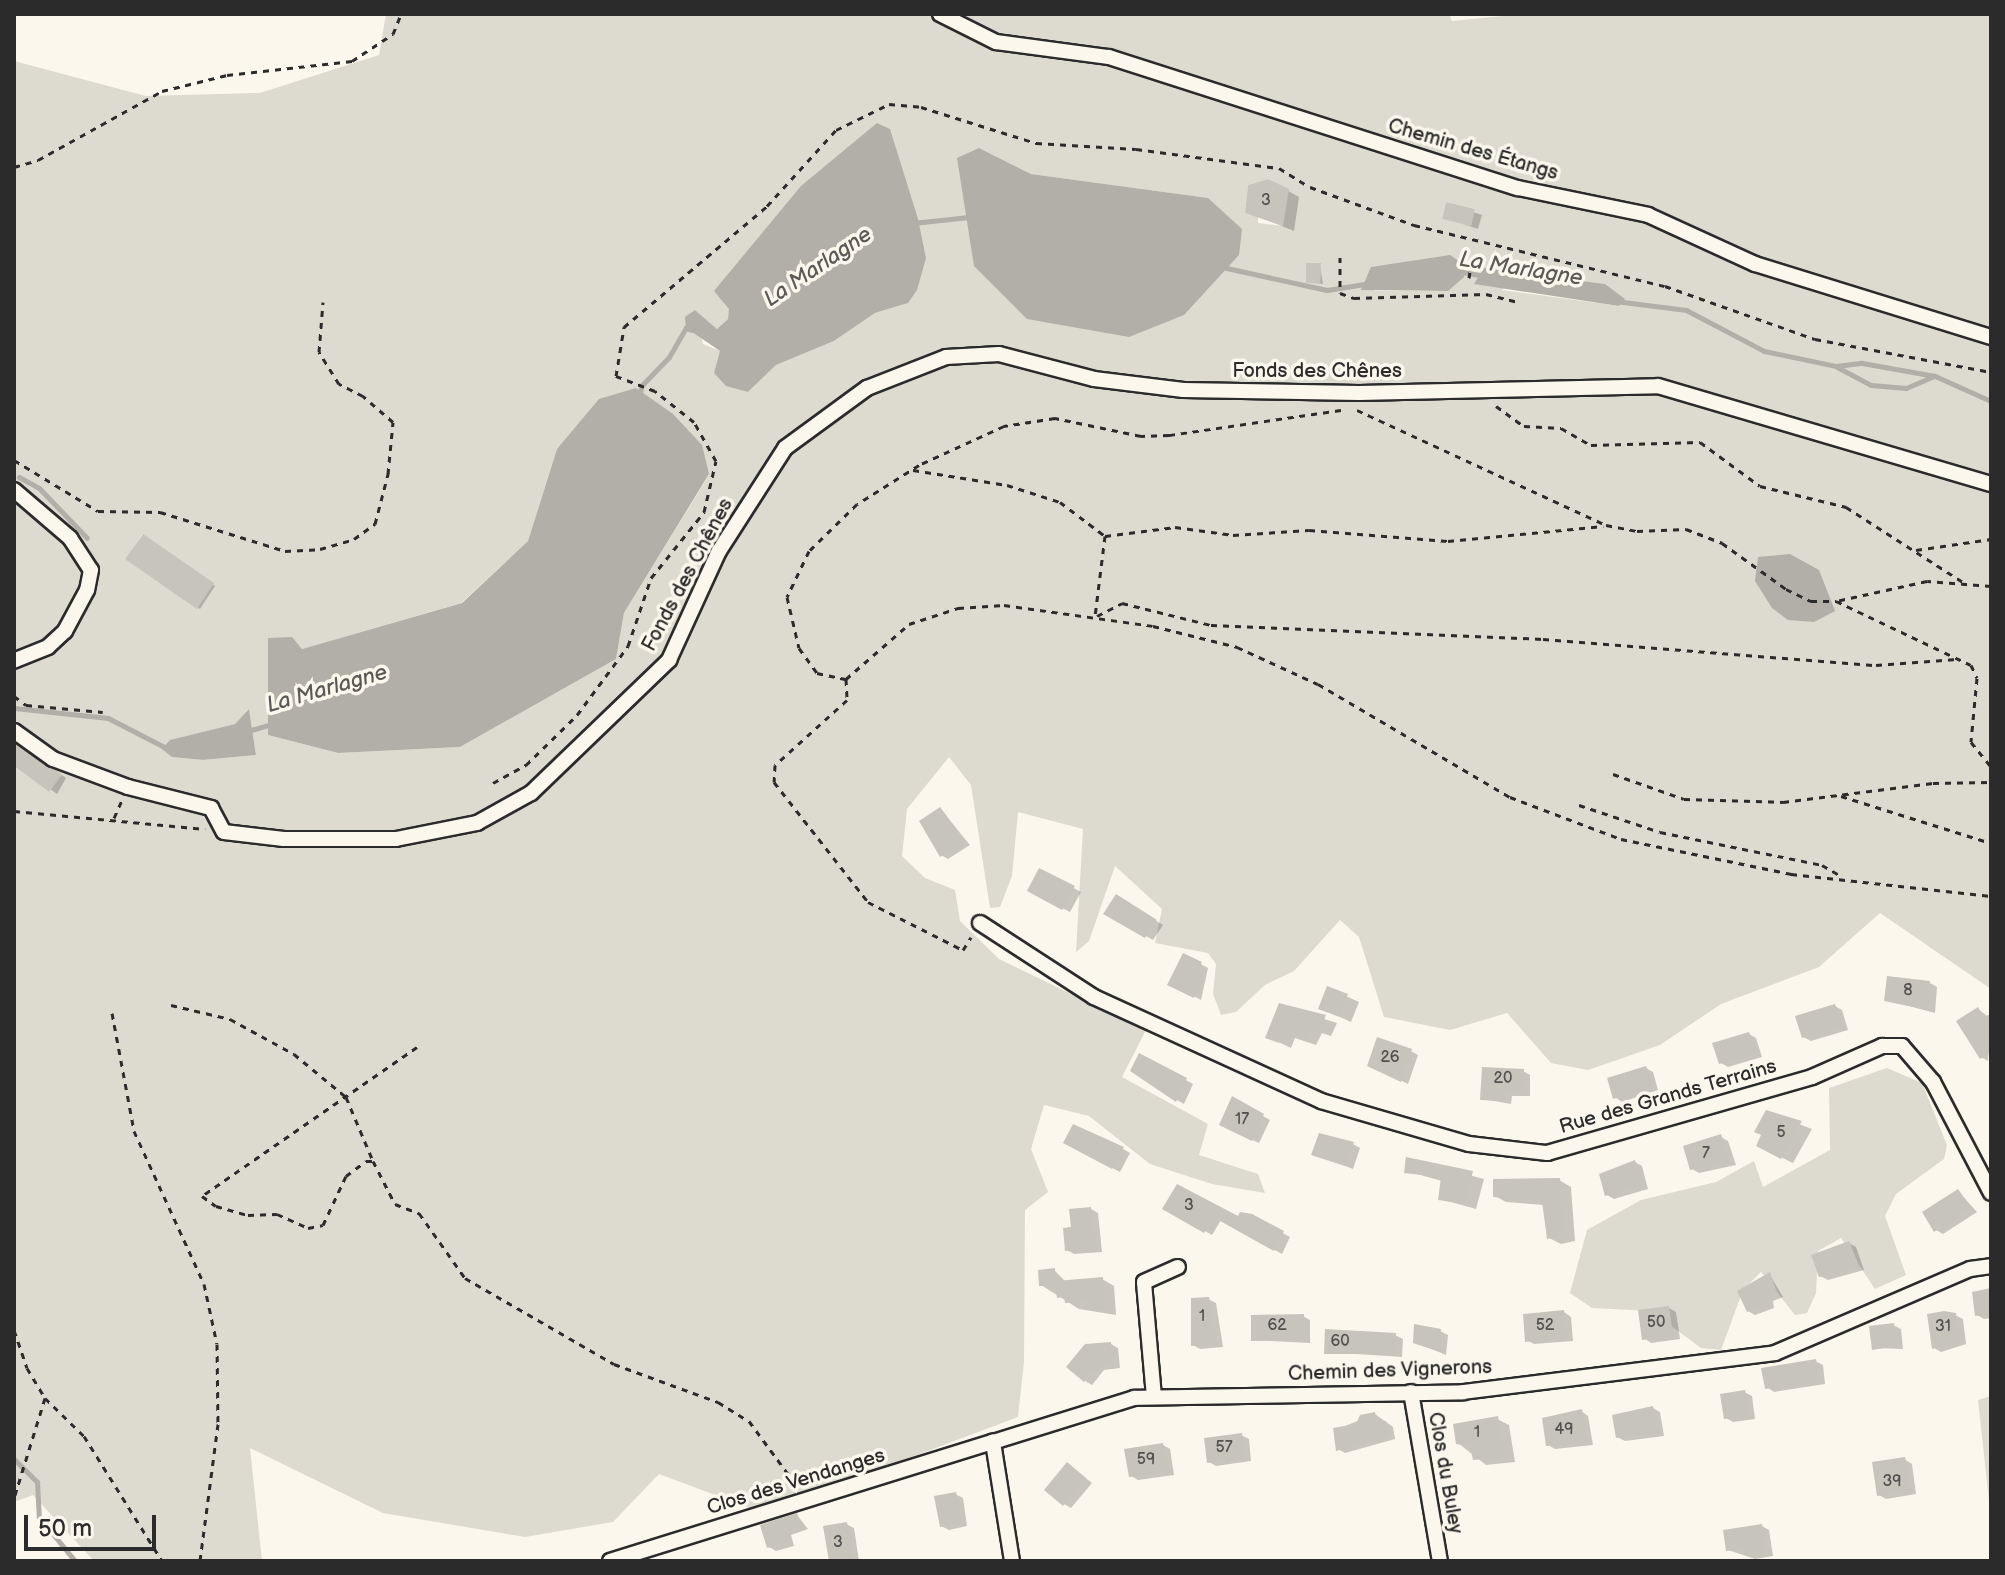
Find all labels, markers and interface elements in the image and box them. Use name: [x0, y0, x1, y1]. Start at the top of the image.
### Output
street label: Chemin des Étangs: [1385, 114, 1561, 186]
house number: 3: [1261, 191, 1271, 211]
water label: La Marlagne: [759, 221, 877, 313]
water label: La Marlagne: [1458, 246, 1584, 292]
street label: Fonds des Chênes: [1232, 359, 1402, 383]
street label: Fonds des Chênes: [638, 494, 738, 656]
water label: La Marlagne: [264, 659, 390, 719]
house number: 8: [1903, 981, 1913, 1001]
house number: 26: [1380, 1048, 1400, 1068]
street label: Rue des Grands Terrains: [1556, 1054, 1780, 1140]
house number: 20: [1494, 1069, 1512, 1089]
house number: 17: [1235, 1110, 1249, 1130]
house number: 5: [1776, 1123, 1786, 1143]
house number: 7: [1702, 1144, 1710, 1164]
house number: 3: [1184, 1196, 1194, 1216]
house number: 1: [1199, 1307, 1205, 1327]
house number: 50: [1647, 1313, 1665, 1333]
house number: 62: [1267, 1316, 1287, 1336]
house number: 52: [1536, 1316, 1554, 1336]
house number: 31: [1935, 1317, 1951, 1337]
house number: 60: [1330, 1332, 1350, 1352]
street label: Chemin des Vignerons: [1287, 1355, 1493, 1387]
street label: Clos du Buley: [1422, 1410, 1468, 1536]
house number: 49: [1554, 1420, 1574, 1440]
house number: 1: [1474, 1423, 1480, 1443]
house number: 57: [1215, 1438, 1233, 1458]
street label: Clos des Vendanges: [704, 1443, 888, 1521]
house number: 59: [1137, 1450, 1155, 1470]
house number: 39: [1882, 1472, 1902, 1492]
scale bar: [28, 1499, 160, 1549]
text: 50 m: [38, 1514, 92, 1543]
house number: 3: [833, 1533, 843, 1553]

